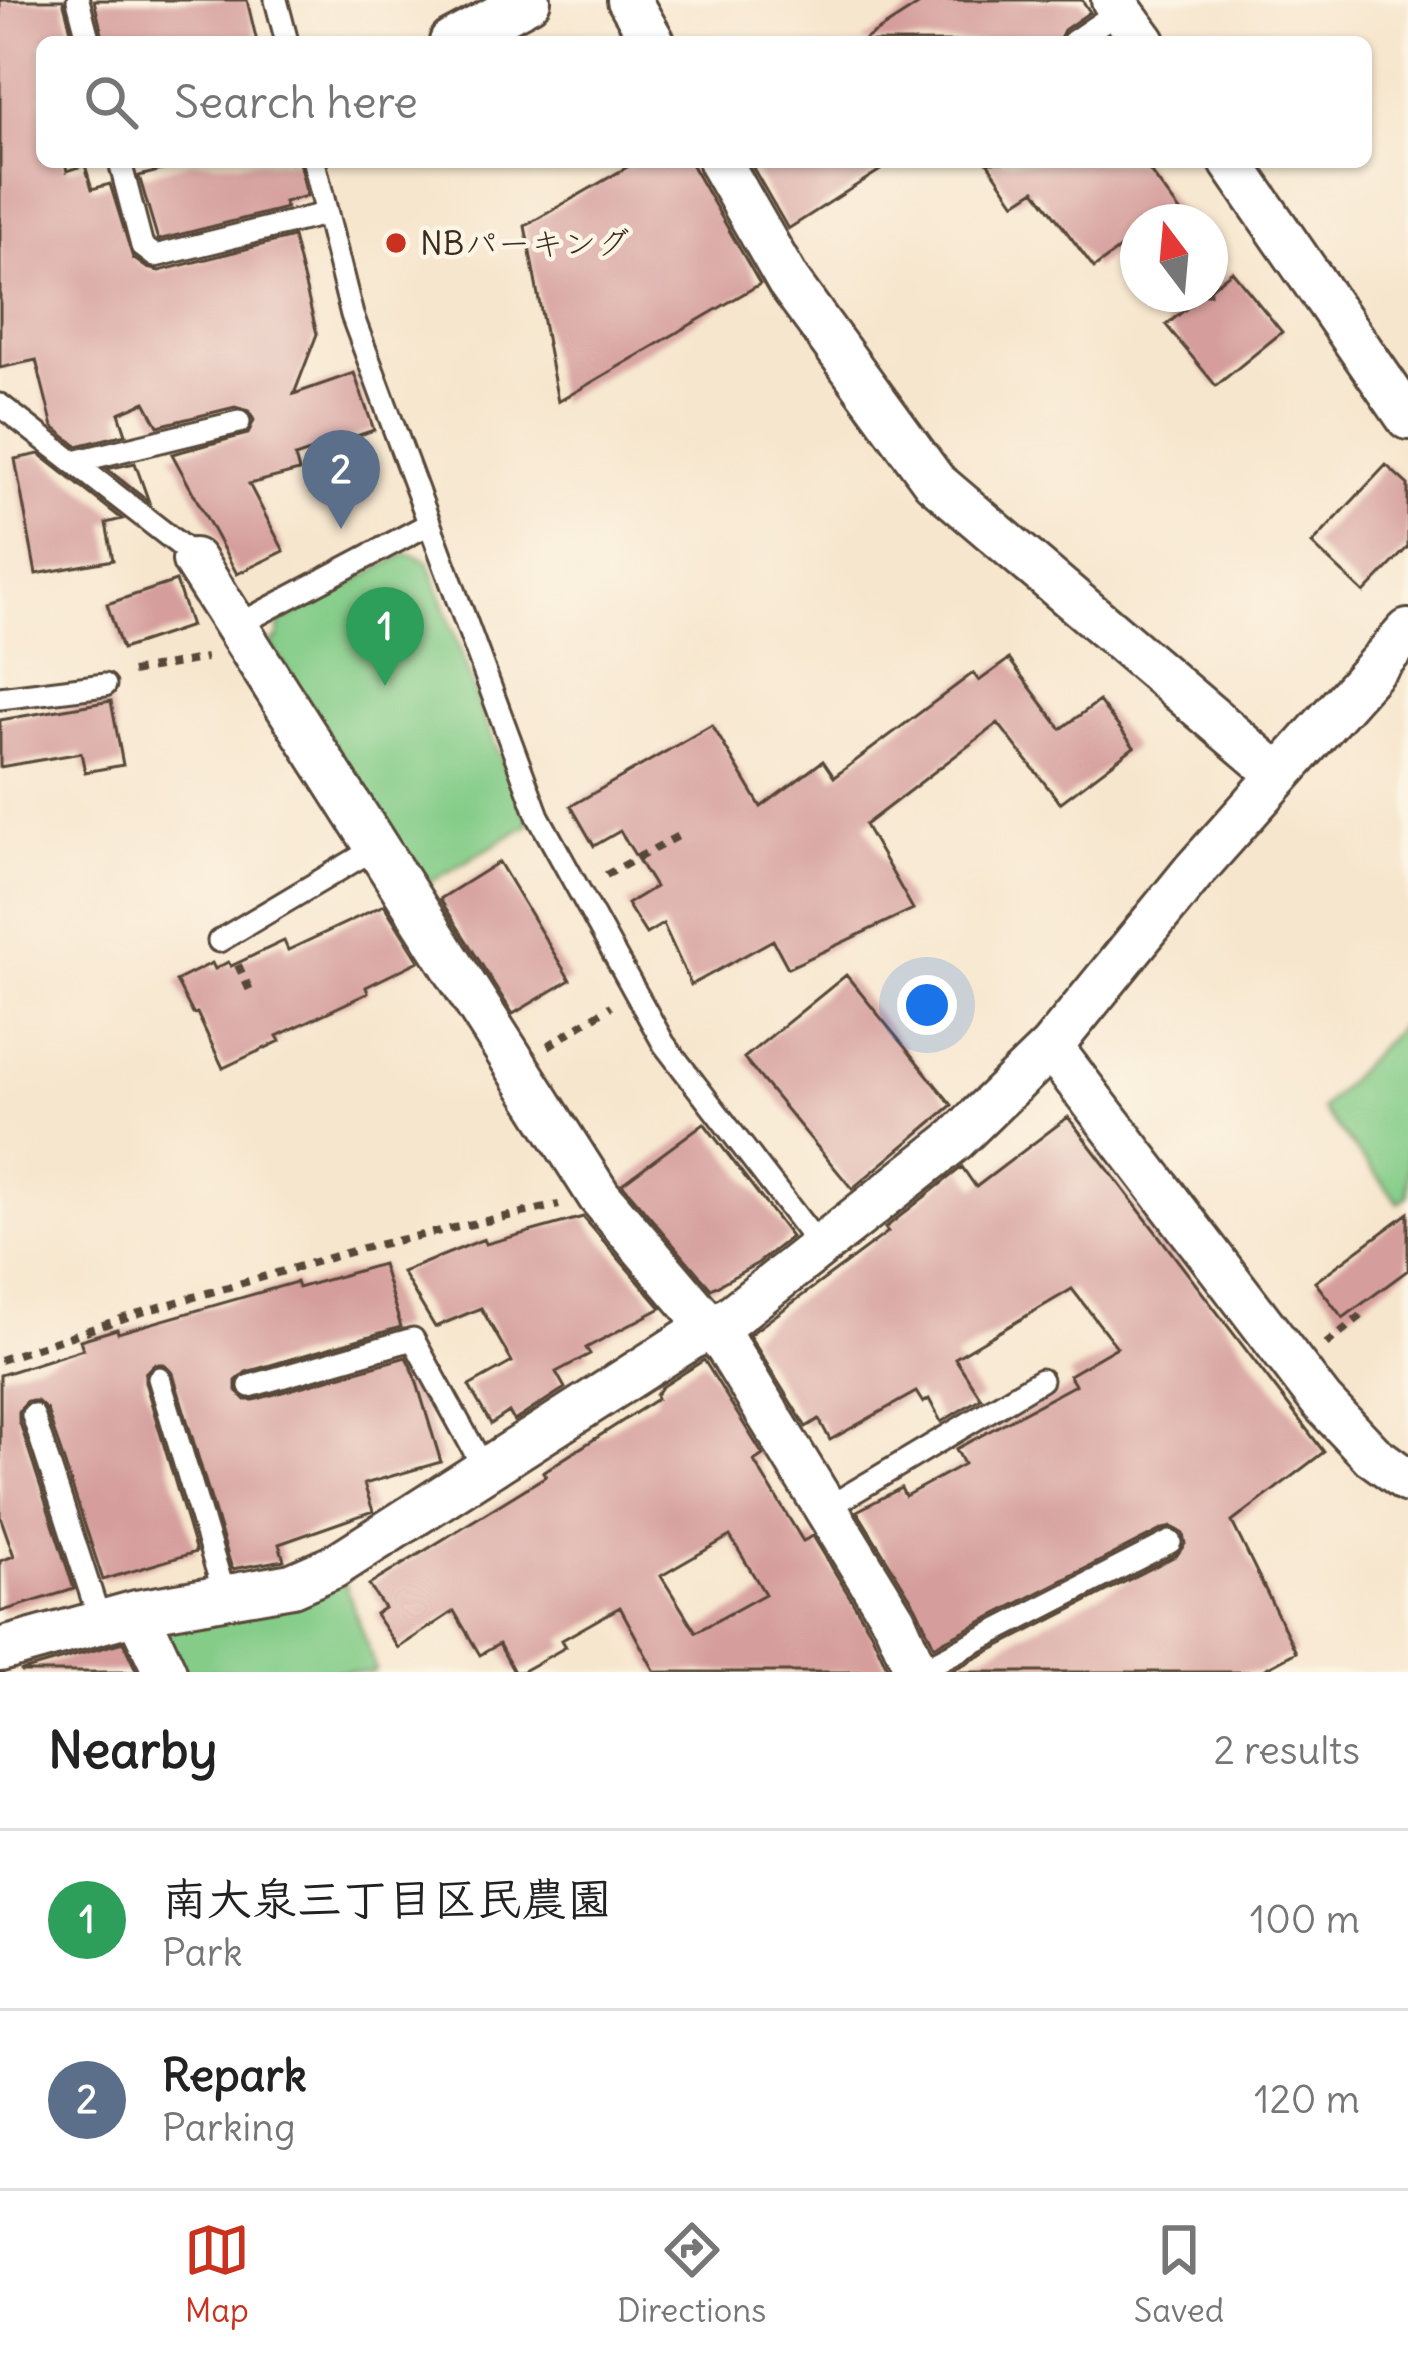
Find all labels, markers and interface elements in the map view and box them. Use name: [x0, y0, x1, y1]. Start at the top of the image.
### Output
search box: [36, 36, 1372, 168]
icon: search: [78, 69, 144, 135]
text: Search here: [174, 74, 418, 130]
north arrow: [1120, 204, 1228, 312]
place label: NBパーキング: [420, 222, 629, 264]
marker: NBパーキング: [383, 230, 409, 256]
pin: 2: [302, 430, 380, 529]
pin: 1: [346, 587, 424, 686]
your location: [897, 975, 957, 1035]
text: Nearby: [48, 1718, 217, 1782]
text: 2 results: [1213, 1726, 1360, 1775]
text: 南大泉三丁目区民農園: [162, 1871, 612, 1927]
text: 1: [79, 1895, 95, 1944]
text: 100 m: [1250, 1895, 1360, 1944]
text: Park: [162, 1928, 243, 1977]
text: Repark: [162, 2047, 307, 2103]
text: 2: [76, 2075, 98, 2124]
text: 120 m: [1254, 2075, 1360, 2124]
text: Parking: [162, 2103, 296, 2152]
tab: Map: [184, 2217, 250, 2331]
tab: Directions: [617, 2217, 766, 2331]
tab: Saved: [1134, 2217, 1224, 2331]

